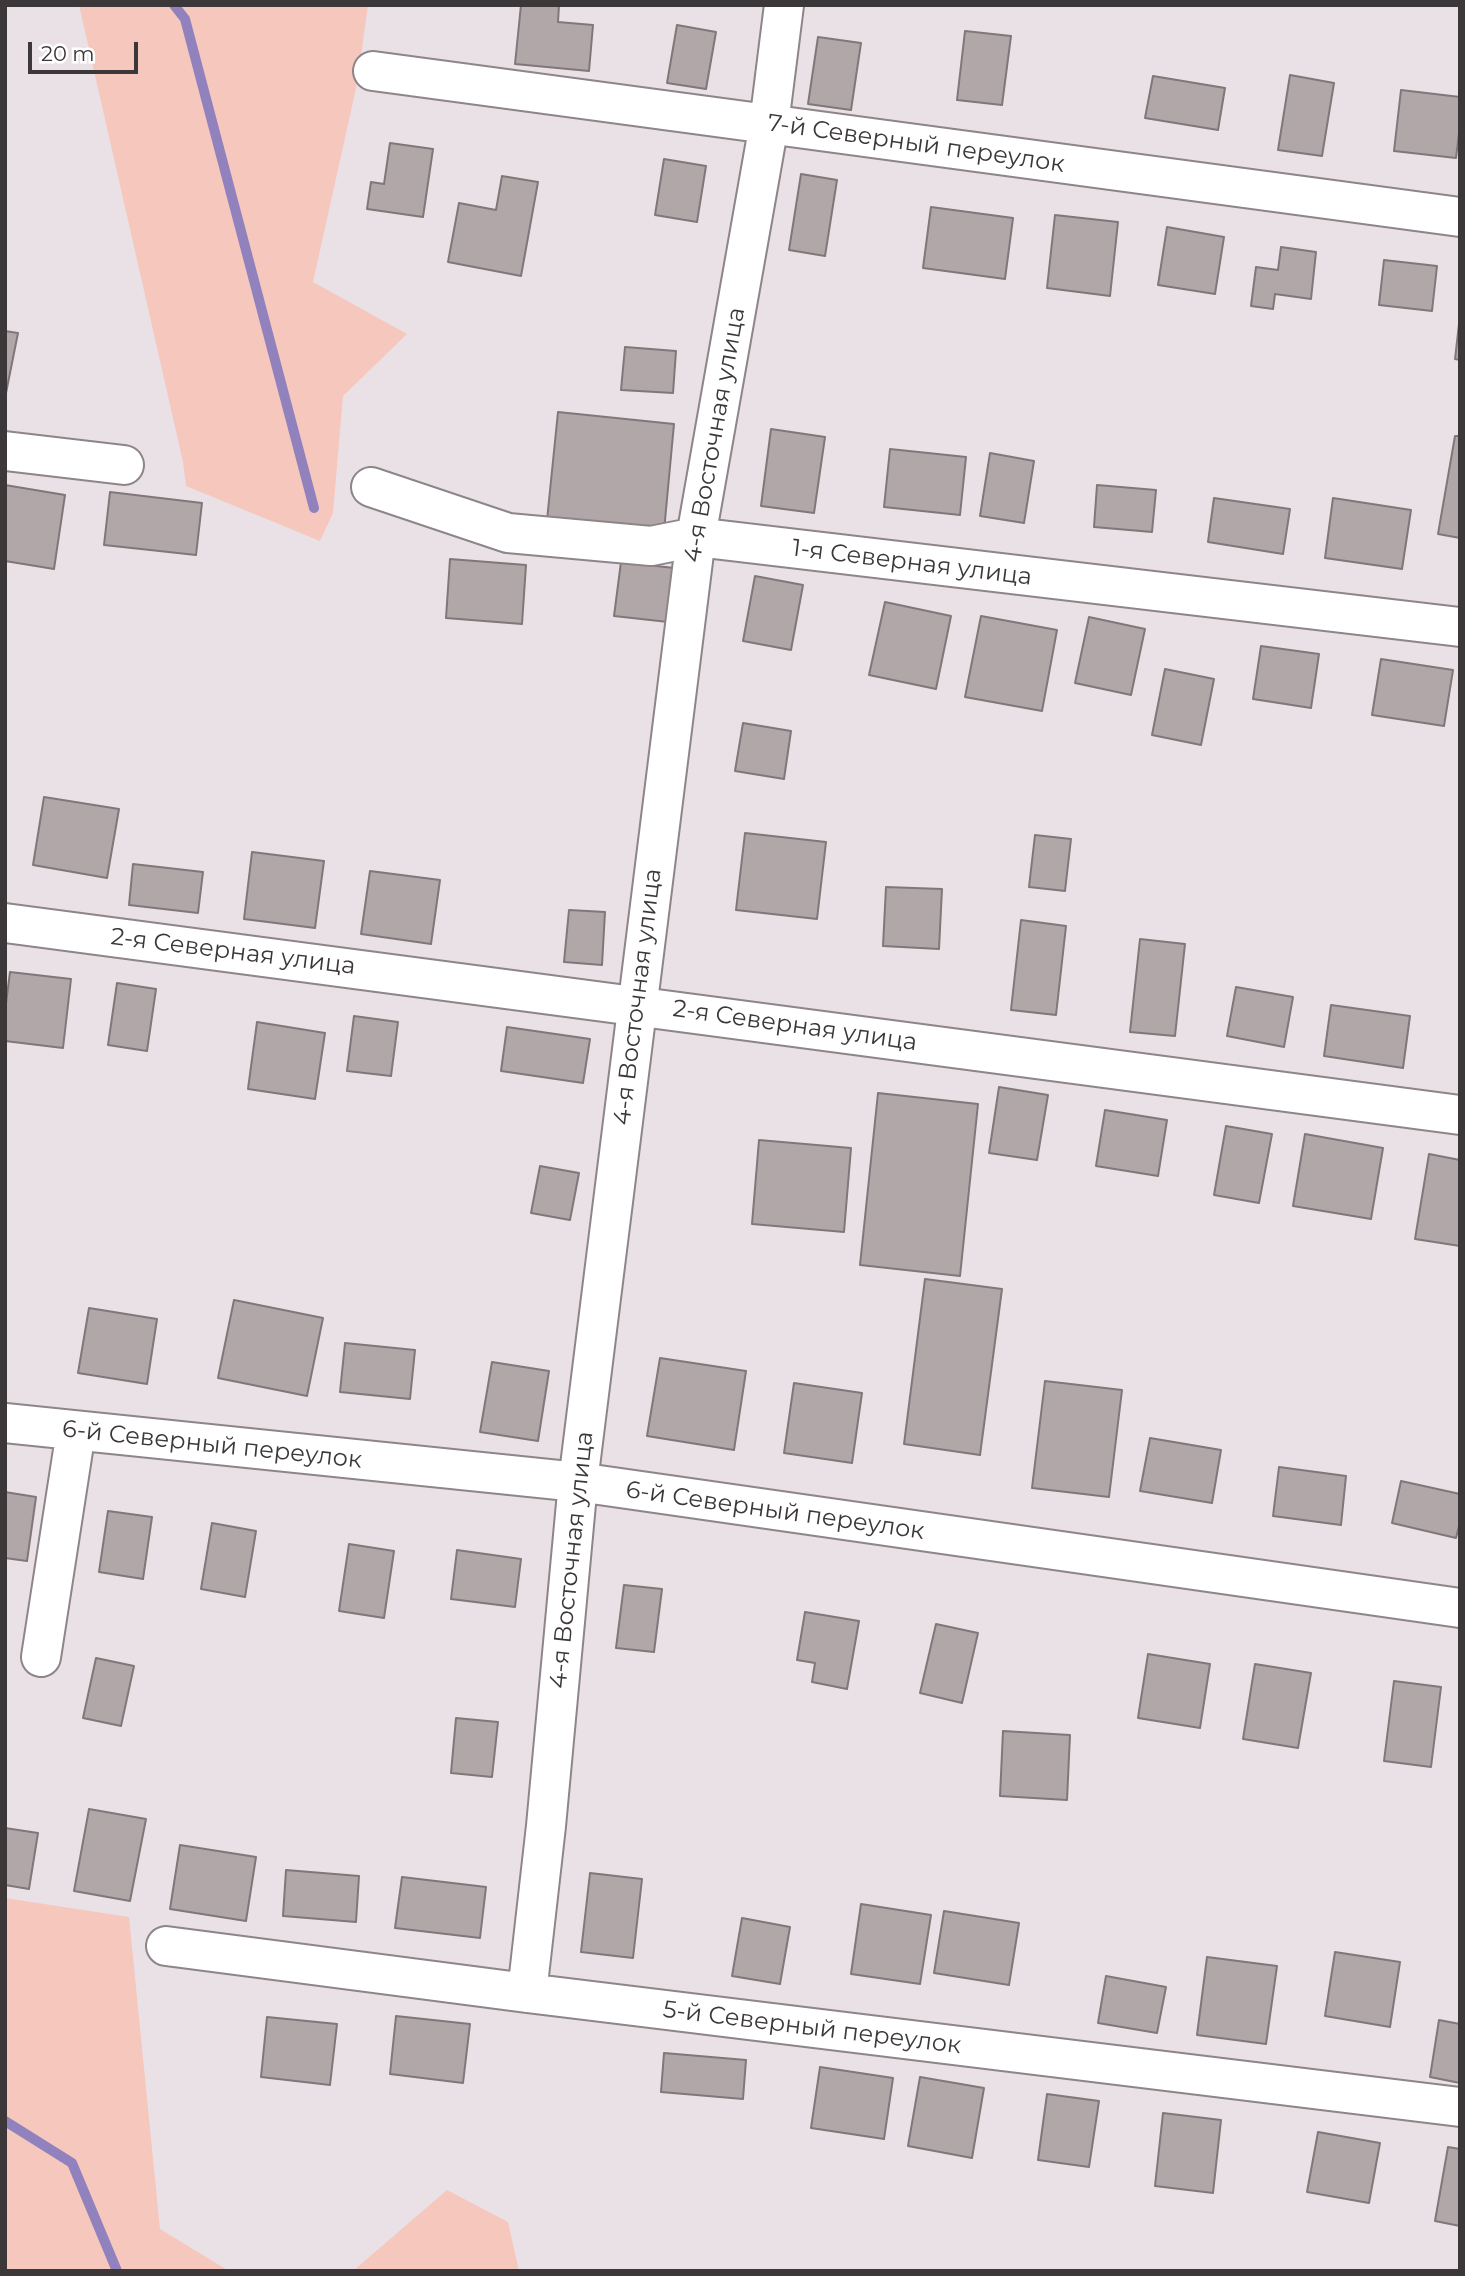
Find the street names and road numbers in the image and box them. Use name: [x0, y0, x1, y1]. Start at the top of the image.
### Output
street label: 7-й Северный переулок: [766, 109, 1066, 179]
street label: 4-я Восточная улица: [678, 305, 752, 565]
street label: 1-я Северная улица: [790, 534, 1034, 592]
street label: 4-я Восточная улица: [608, 867, 668, 1127]
street label: 2-я Северная улица: [109, 923, 357, 981]
street label: 2-я Северная улица: [671, 995, 919, 1057]
street label: 6-й Северный переулок: [61, 1415, 363, 1475]
street label: 4-я Восточная улица: [544, 1430, 600, 1690]
street label: 6-й Северный переулок: [624, 1476, 926, 1546]
street label: 5-й Северный переулок: [661, 1995, 963, 2061]

